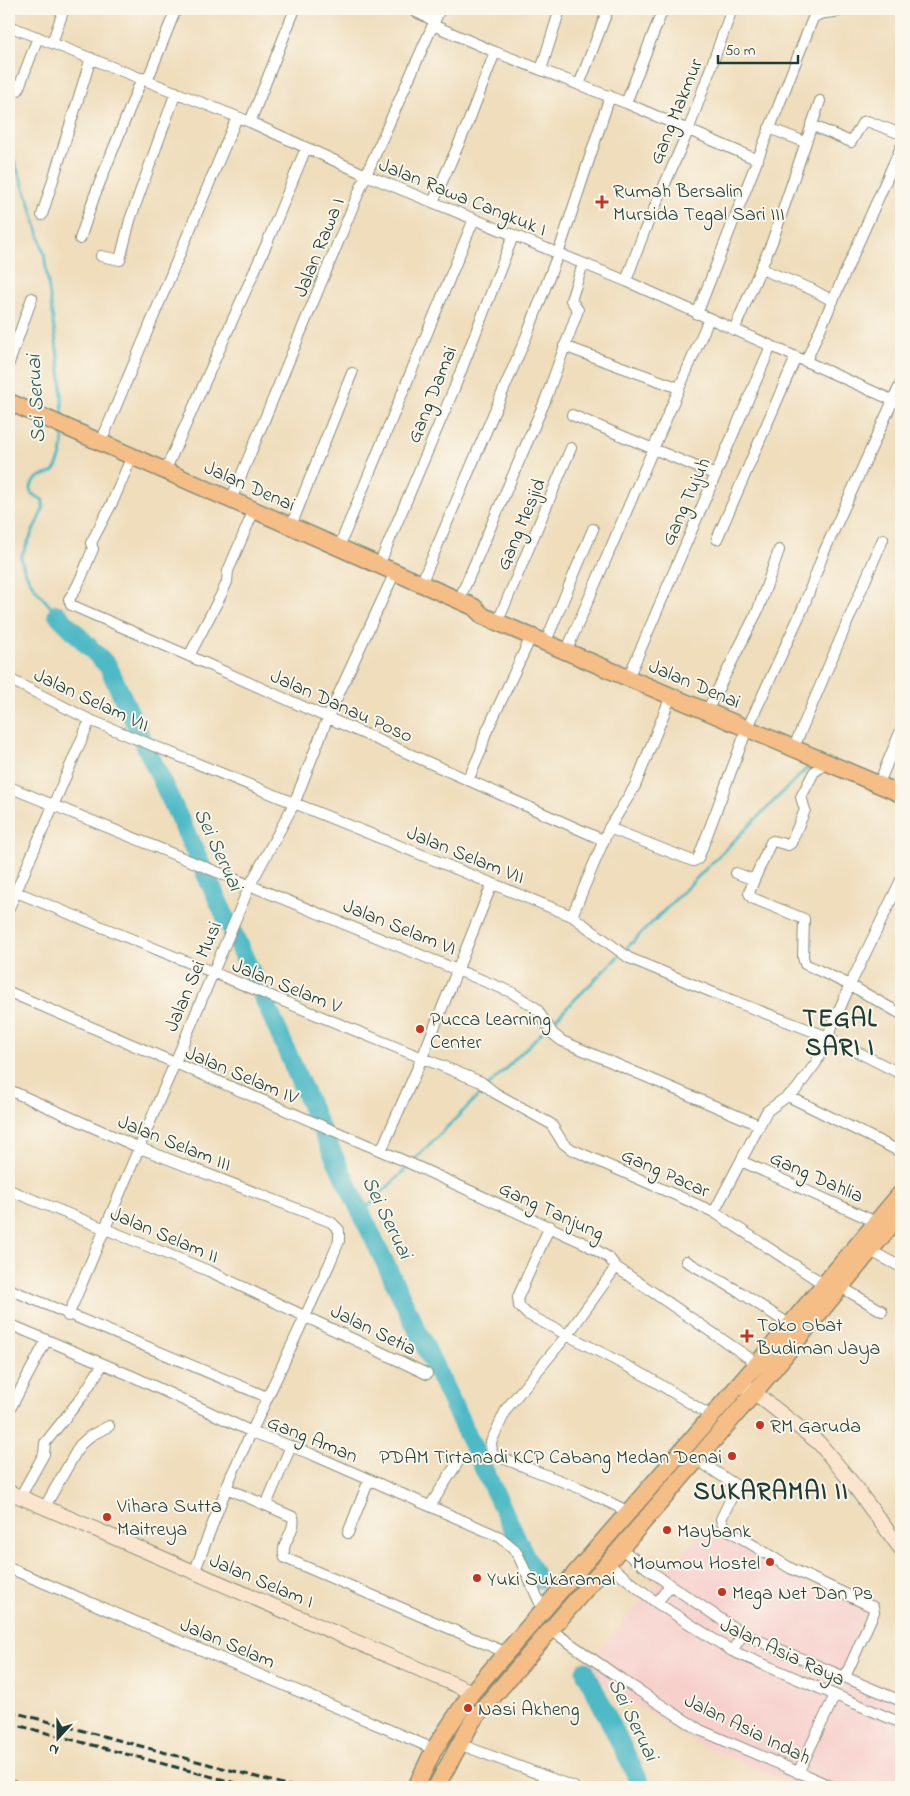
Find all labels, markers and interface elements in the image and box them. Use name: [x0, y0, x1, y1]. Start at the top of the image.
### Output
scale bar: [718, 32, 798, 64]
text: 50 m: [725, 40, 756, 62]
street label: Gang Makmur: [643, 54, 713, 170]
street label: Jalan Rawa Cangkuk I: [373, 151, 550, 246]
place label: Rumah Bersalin Mursida Tegal Sari III: [613, 178, 785, 231]
street label: Jalan Rawa I: [287, 194, 353, 302]
marker: Rumah Bersalin Mursida Tegal Sari III: [595, 195, 609, 209]
street label: Gang Damai: [401, 342, 467, 448]
water label: Sei Seruai: [20, 352, 54, 444]
street label: Gang Tujuh: [655, 453, 721, 551]
street label: Jalan Denai: [199, 454, 299, 520]
street label: Gang Mesjid: [490, 475, 556, 576]
street label: Jalan Denai: [643, 653, 745, 718]
street label: Jalan Selam VII: [28, 662, 154, 741]
street label: Jalan Danau Poso: [265, 663, 417, 752]
water label: Sei Seruai: [185, 803, 250, 898]
street label: Jalan Selam VII: [402, 819, 528, 893]
street label: Jalan Selam VI: [338, 892, 460, 964]
street label: Jalan Sei Musi: [158, 917, 231, 1037]
street label: Jalan Selam V: [227, 952, 346, 1023]
district label: TEGAL SARI I: [803, 1002, 877, 1067]
place label: Pucca Learning Center: [430, 1006, 551, 1058]
marker: Pucca Learning Center: [414, 1023, 426, 1035]
street label: Jalan Selam IV: [180, 1039, 303, 1113]
street label: Jalan Selam III: [113, 1108, 235, 1180]
street label: Gang Pacar: [616, 1142, 715, 1208]
street label: Gang Dahlia: [764, 1145, 868, 1213]
water label: Sei Seruai: [353, 1172, 420, 1266]
street label: Gang Tanjung: [493, 1175, 609, 1250]
street label: Jalan Selam II: [105, 1200, 223, 1272]
street label: Jalan Setia: [325, 1298, 421, 1365]
place label: Toko Obat Budiman Jaya: [756, 1312, 880, 1364]
marker: Toko Obat Budiman Jaya: [741, 1330, 753, 1342]
street label: Gang Aman: [262, 1409, 362, 1473]
place label: RM Garuda: [770, 1413, 861, 1442]
marker: RM Garuda: [754, 1419, 766, 1431]
place label: PDAM Tirtanadi KCP Cabang Medan Denai: [379, 1444, 722, 1474]
marker: PDAM Tirtanadi KCP Cabang Medan Denai: [726, 1450, 738, 1462]
district label: SUKARAMAI II: [693, 1475, 849, 1511]
place label: Vihara Sutta Maitreya: [116, 1493, 222, 1545]
marker: Vihara Sutta Maitreya: [101, 1511, 113, 1523]
place label: Maybank: [677, 1518, 751, 1547]
marker: Maybank: [661, 1524, 673, 1536]
street label: Jalan Selam I: [204, 1547, 318, 1617]
place label: Moumou Hostel: [633, 1550, 760, 1579]
marker: Moumou Hostel: [764, 1556, 776, 1568]
place label: Yuki Sukaramai: [487, 1566, 616, 1595]
marker: Yuki Sukaramai: [471, 1572, 483, 1584]
place label: Mega Net Dan Ps: [732, 1580, 873, 1610]
marker: Mega Net Dan Ps: [716, 1586, 728, 1598]
street label: Jalan Selam: [175, 1611, 279, 1677]
street label: Jalan Asia Raya: [715, 1612, 849, 1695]
water label: Sei Seruai: [599, 1674, 666, 1768]
street label: Jalan Asia Indah: [679, 1687, 815, 1773]
place label: Nasi Akheng: [478, 1696, 579, 1726]
marker: Nasi Akheng: [462, 1702, 474, 1714]
north arrow: [32, 1714, 82, 1764]
text: N: [46, 1737, 62, 1760]

